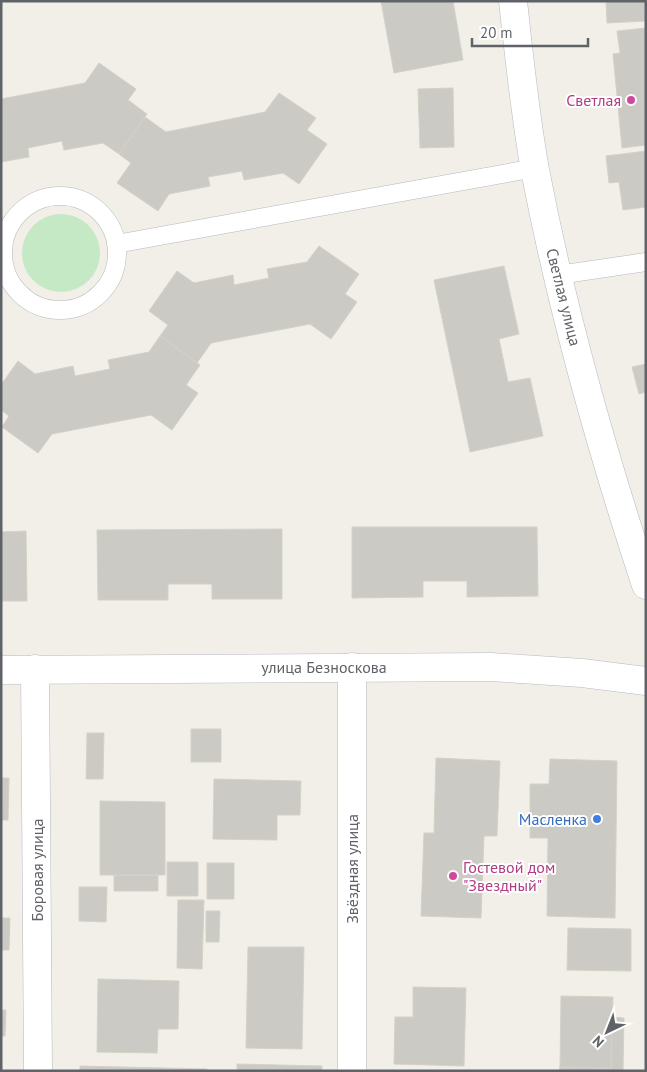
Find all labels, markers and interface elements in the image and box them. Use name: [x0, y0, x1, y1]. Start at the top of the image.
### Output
scale bar: [472, 15, 588, 47]
text: 20 m: [480, 23, 513, 42]
place label: Светлая: [566, 90, 621, 110]
marker: Светлая: [625, 94, 637, 106]
street label: Светлая улица: [542, 246, 586, 348]
street label: улица Безноскова: [261, 657, 387, 677]
place label: Масленка: [519, 809, 587, 829]
marker: Масленка: [591, 813, 603, 825]
street label: Звёздная улица: [342, 814, 362, 924]
street label: Боровая улица: [27, 818, 47, 922]
place label: Гостевой дом "Звездный": [463, 857, 555, 895]
marker: Гостевой дом "Звездный": [447, 870, 459, 882]
north arrow: [582, 1007, 632, 1057]
text: N: [589, 1032, 608, 1051]

